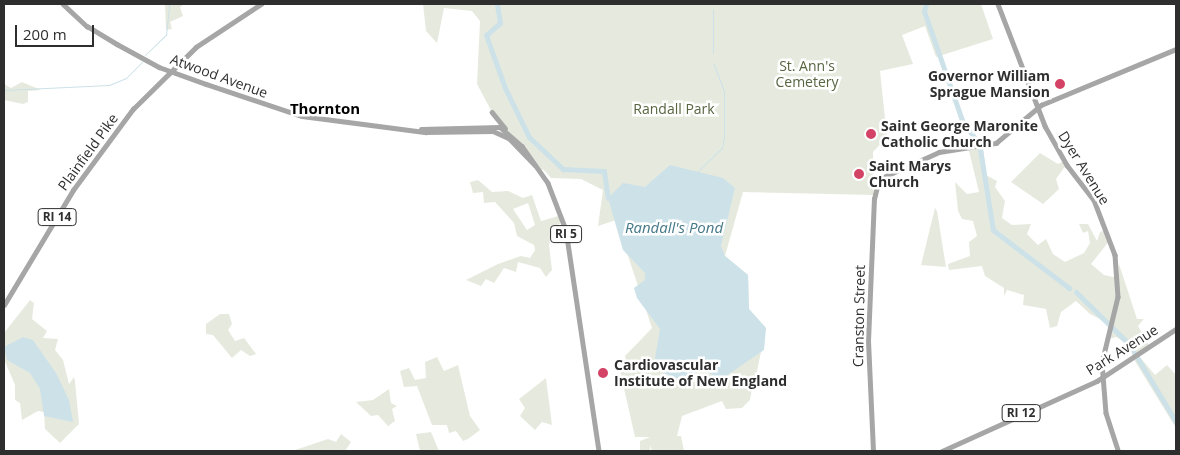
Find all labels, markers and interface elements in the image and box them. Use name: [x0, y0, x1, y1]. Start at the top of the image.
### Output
scale bar: [18, 15, 96, 47]
text: 200 m: [23, 24, 67, 44]
street label: Atwood Avenue: [168, 51, 270, 101]
park label: St. Ann's Cemetery: [775, 58, 839, 90]
place label: Governor William Sprague Mansion: [928, 68, 1050, 100]
marker: Governor William Sprague Mansion: [1054, 78, 1066, 90]
district label: Thornton: [290, 100, 360, 118]
park label: Randall Park: [633, 101, 715, 117]
street label: Plainfield Pike: [54, 110, 122, 194]
place label: Saint George Maronite Catholic Church: [881, 118, 1038, 150]
marker: Saint George Maronite Catholic Church: [865, 128, 877, 140]
street label: Dyer Avenue: [1055, 128, 1113, 208]
place label: Saint Marys Church: [869, 158, 951, 190]
marker: Saint Marys Church: [853, 168, 865, 180]
road number: RI 14: [37, 208, 77, 226]
water label: Randall's Pond: [625, 219, 723, 237]
road number: RI 5: [550, 224, 582, 243]
street label: Cranston Street: [850, 265, 868, 367]
street label: Park Avenue: [1083, 321, 1161, 379]
place label: Cardiovascular Institute of New England: [614, 357, 787, 390]
marker: Cardiovascular Institute of New England: [596, 366, 610, 380]
road number: RI 12: [1001, 403, 1041, 422]

